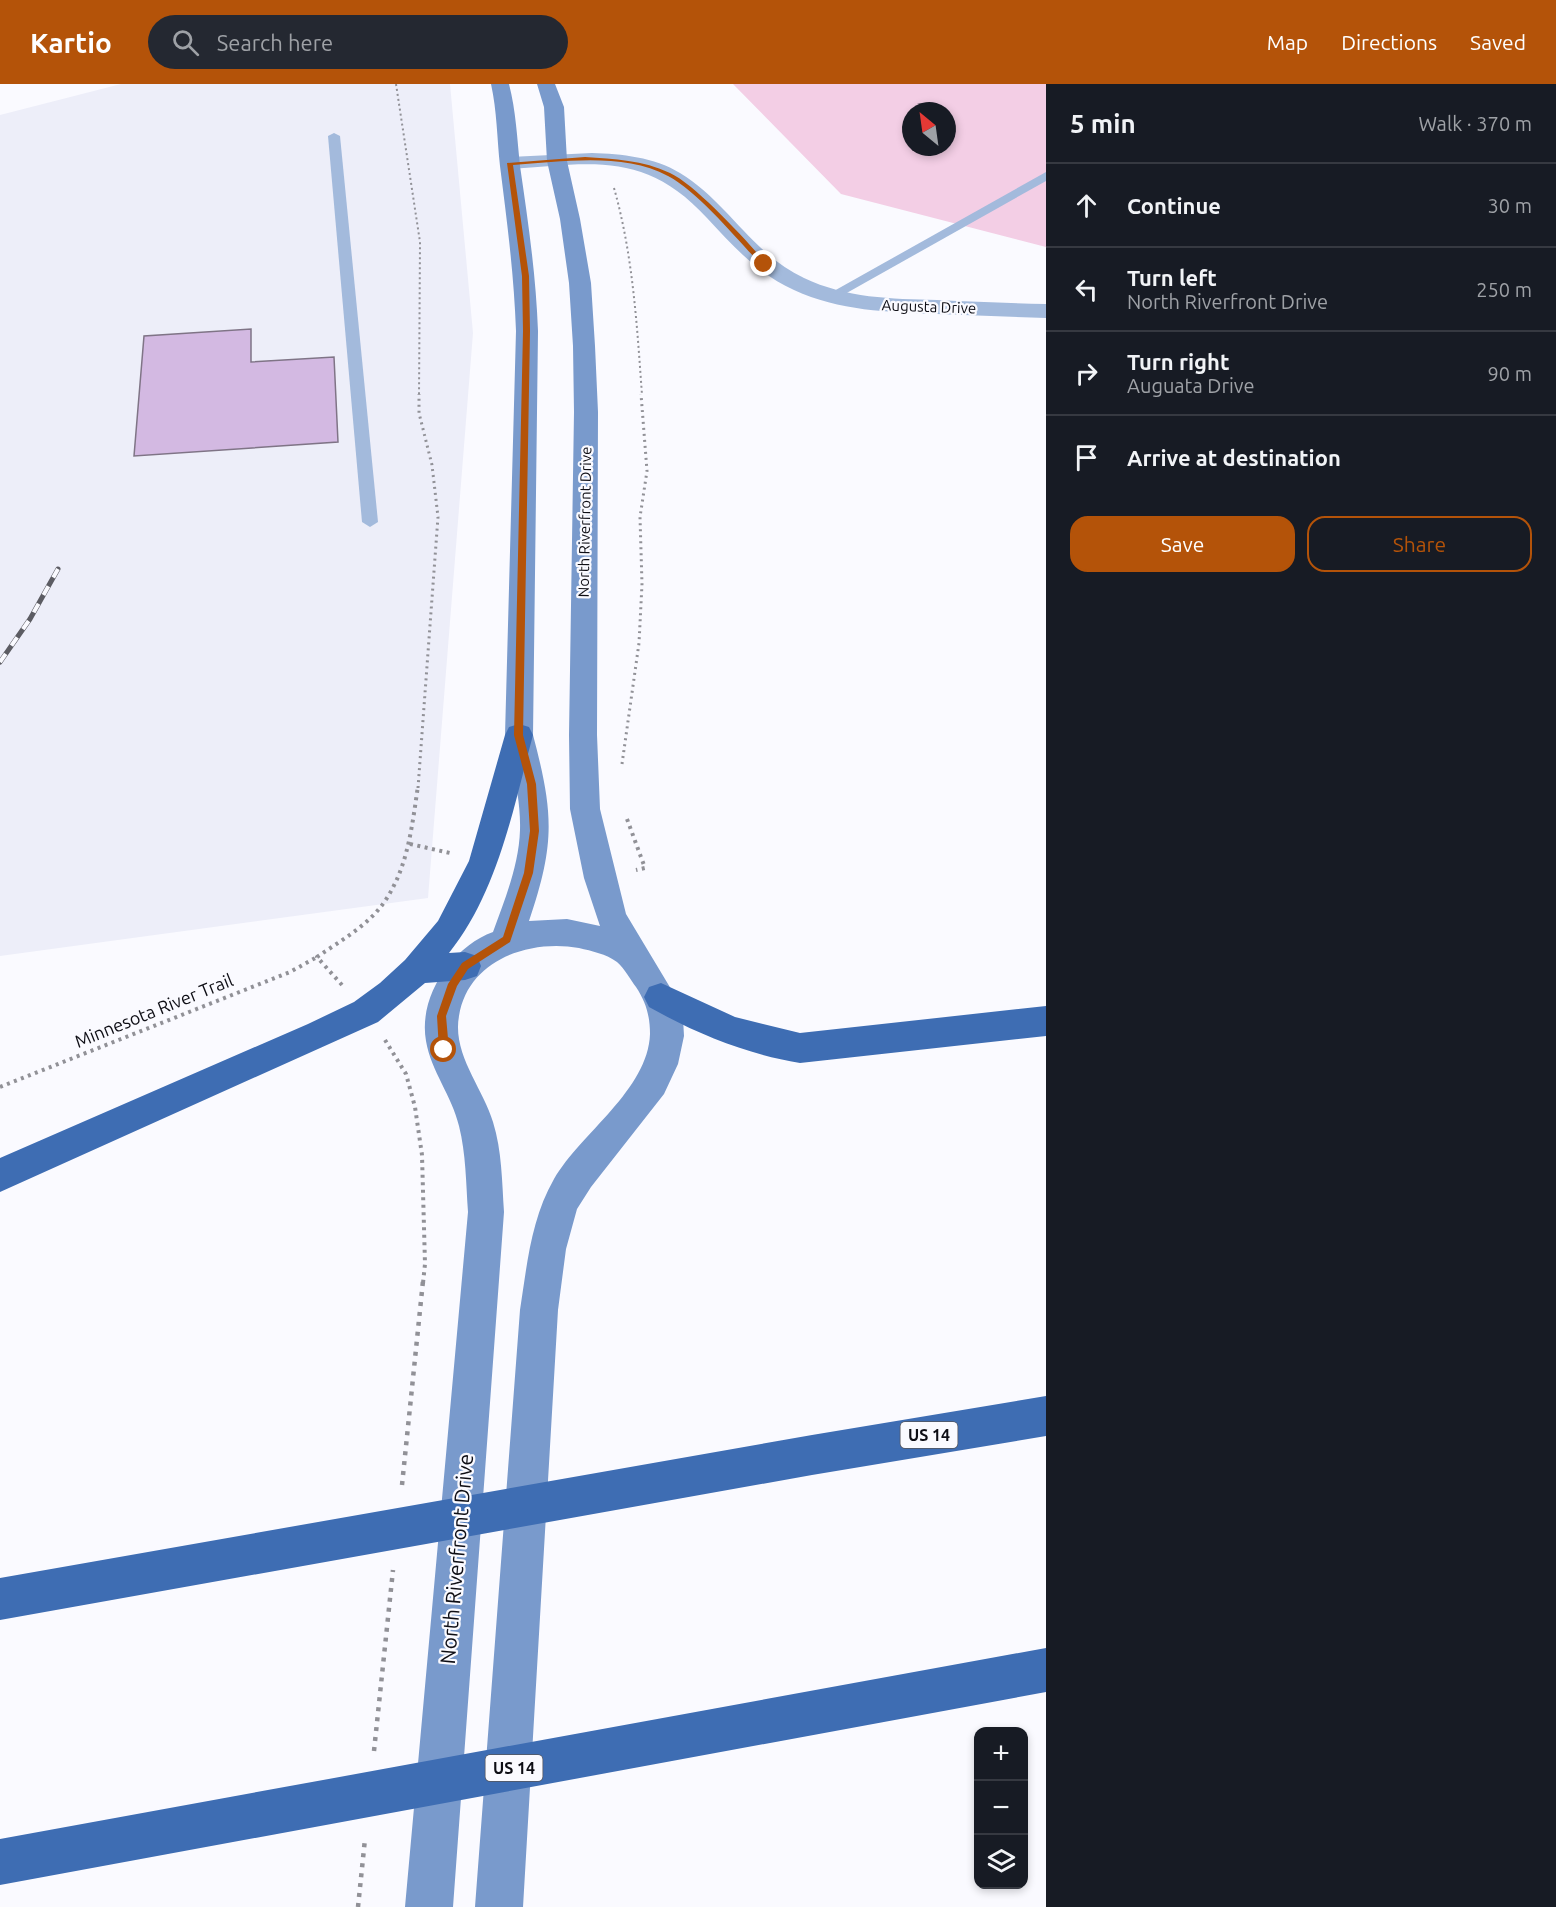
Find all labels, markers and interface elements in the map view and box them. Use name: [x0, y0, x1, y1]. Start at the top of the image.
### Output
search box: [148, 15, 568, 69]
icon: search: [169, 26, 202, 59]
text: Kartio: [30, 27, 112, 58]
text: Search here: [217, 30, 333, 55]
text: Map: [1267, 30, 1308, 54]
text: Directions: [1341, 30, 1437, 54]
text: Saved: [1470, 30, 1526, 54]
north arrow: [902, 102, 956, 156]
text: 5 min: [1070, 109, 1136, 138]
text: Walk · 370 m: [1419, 112, 1532, 135]
icon: ahead: [1070, 189, 1103, 222]
text: Continue: [1127, 193, 1221, 218]
text: 30 m: [1488, 194, 1532, 217]
route end: [750, 250, 776, 276]
text: Turn left: [1127, 265, 1217, 290]
icon: left: [1070, 273, 1103, 306]
text: 250 m: [1476, 278, 1532, 301]
text: North Riverfront Drive: [1127, 290, 1328, 313]
street label: Augusta Drive: [881, 296, 977, 317]
text: Turn right: [1127, 349, 1229, 374]
icon: right: [1070, 357, 1103, 390]
text: 90 m: [1488, 362, 1532, 385]
text: Auguata Drive: [1127, 374, 1255, 397]
icon: arrive: [1070, 441, 1103, 474]
text: Arrive at destination: [1127, 445, 1341, 470]
street label: North Riverfront Drive: [575, 446, 594, 598]
button: Save: [1070, 516, 1295, 572]
button: Share: [1307, 516, 1532, 572]
street label: Minnesota River Trail: [72, 969, 236, 1051]
route start: [430, 1036, 456, 1062]
road number: US 14: [900, 1422, 958, 1448]
street label: North Riverfront Drive: [435, 1453, 477, 1665]
map controls: [974, 1727, 1028, 1889]
button: +: [974, 1727, 1028, 1781]
road number: US 14: [486, 1755, 542, 1781]
button: −: [974, 1781, 1028, 1835]
button: layers: [974, 1835, 1028, 1889]

